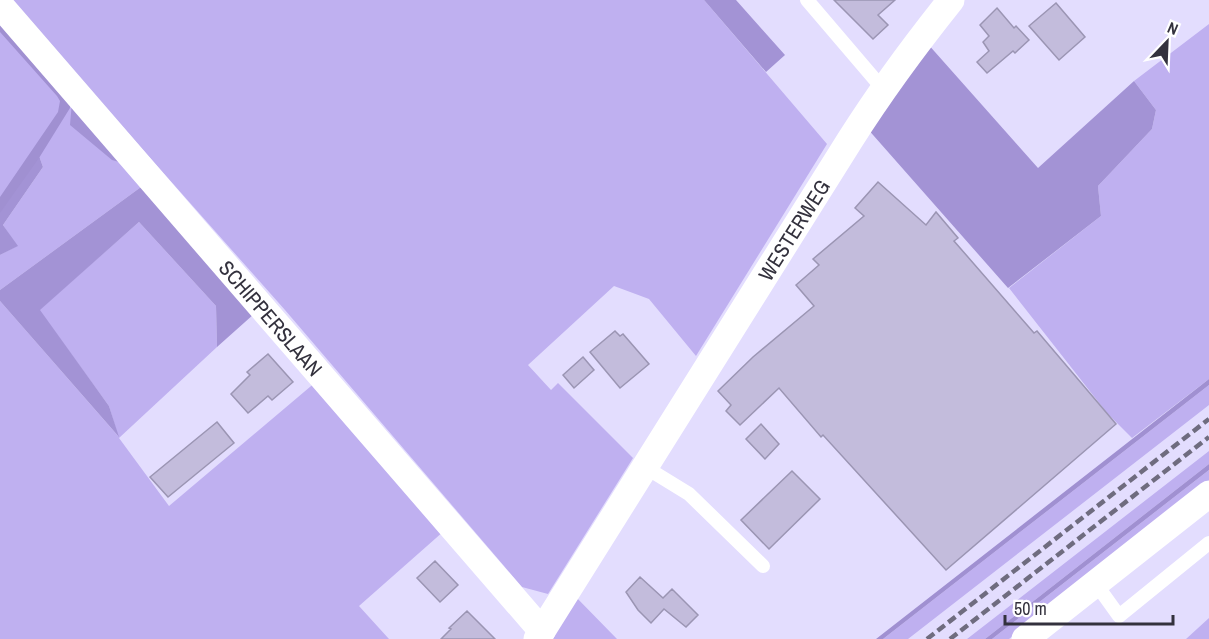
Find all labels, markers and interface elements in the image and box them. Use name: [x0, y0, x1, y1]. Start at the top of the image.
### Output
north arrow: [1137, 12, 1197, 72]
text: N: [1164, 16, 1182, 40]
street label: WESTERWEG: [751, 174, 836, 286]
street label: SCHIPPERSLAAN: [213, 254, 329, 382]
scale bar: [1005, 588, 1173, 626]
text: 50 m: [1014, 596, 1047, 621]

